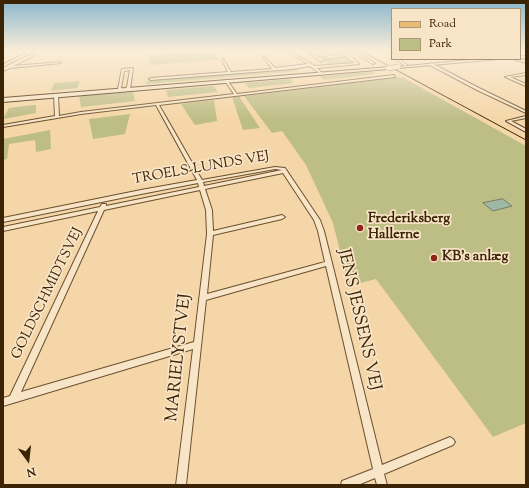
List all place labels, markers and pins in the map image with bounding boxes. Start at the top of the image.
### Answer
place label: Frederiksberg Hallerne [368,212,450,244]
marker: Frederiksberg Hallerne [355,223,365,233]
place label: KB's anlæg [442,250,508,266]
marker: KB's anlæg [429,253,439,263]

